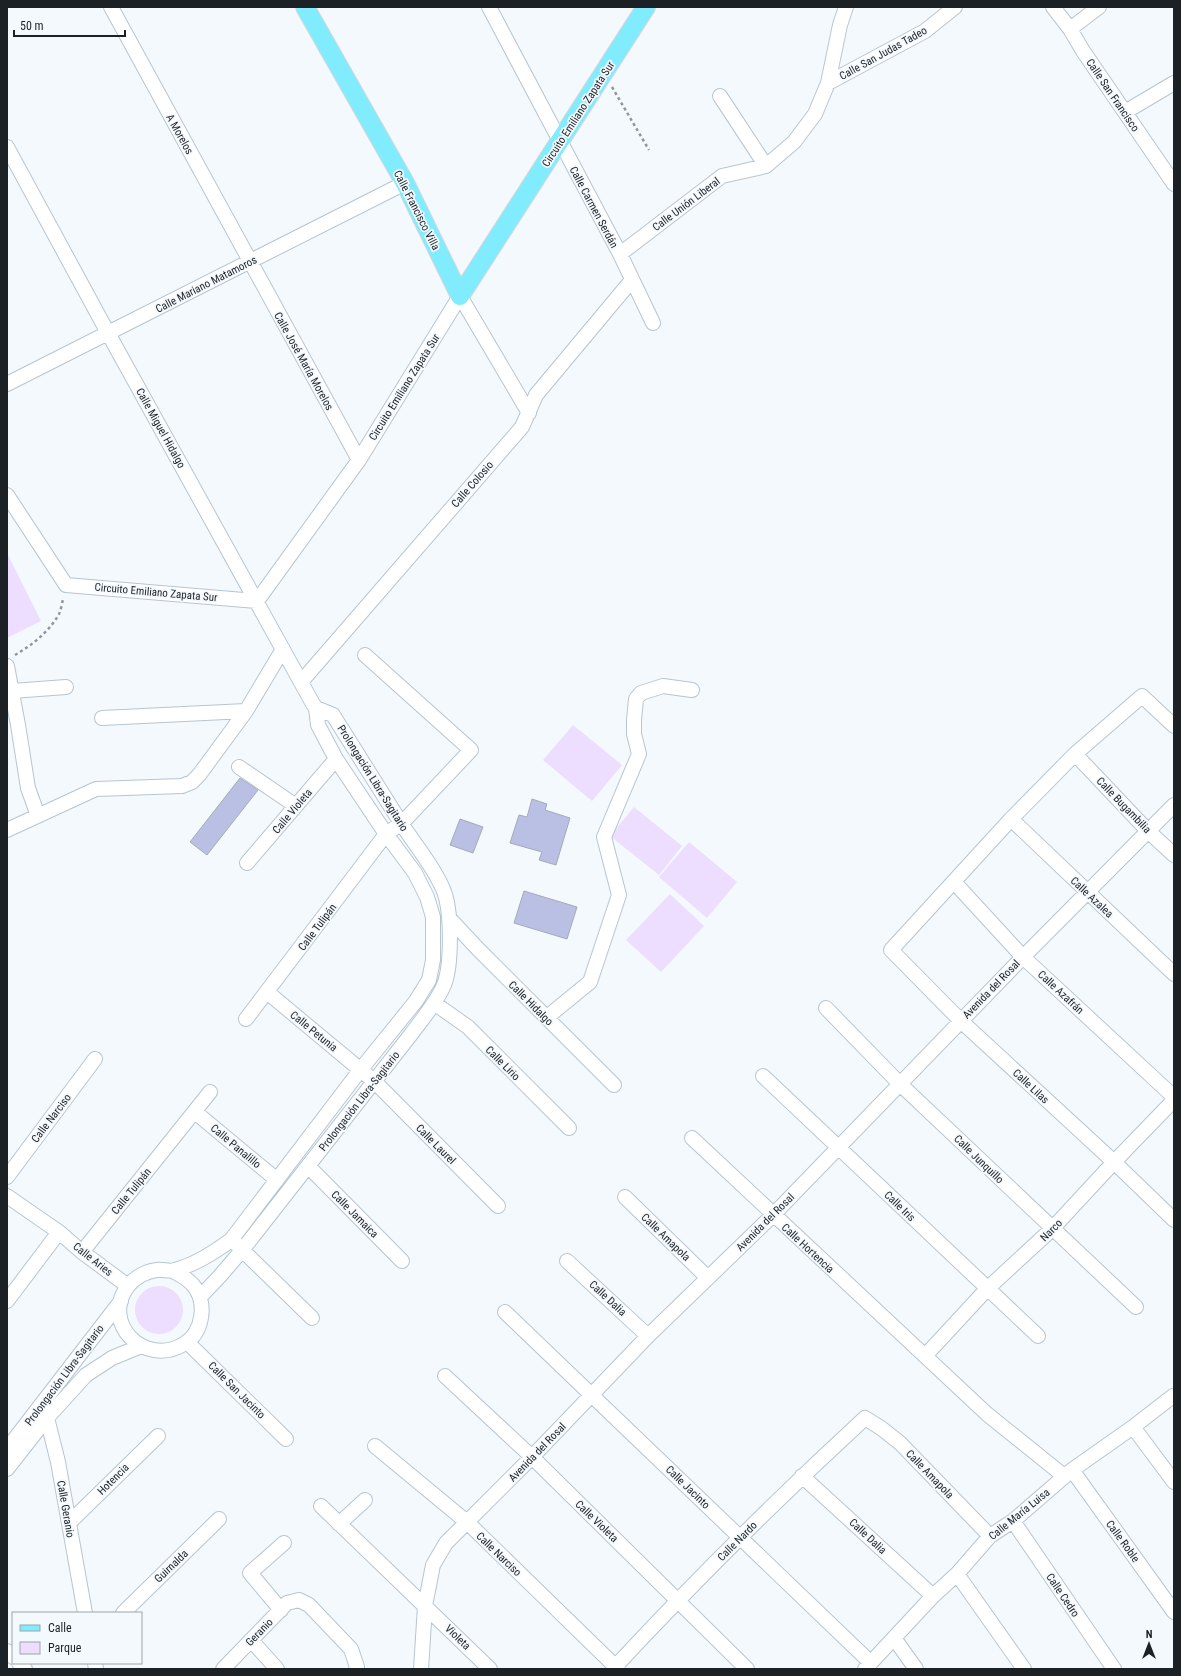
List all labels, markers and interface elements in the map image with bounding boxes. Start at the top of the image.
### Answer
scale bar [14,12,125,38]
text: 50 m [20,19,44,33]
street label: Calle San Judas Tadeo [837,24,930,83]
street label: Calle San Francisco [1083,56,1142,135]
street label: Circuito Emiliano Zapata Sur [539,59,618,169]
street label: A Morelos [163,112,196,157]
street label: Calle Carmen Serdán [567,164,621,250]
street label: Calle Francisco Villa [391,168,442,252]
street label: Calle Unión Liberal [650,175,723,234]
street label: Calle Mariano Matamoros [153,253,259,316]
street label: Calle José María Morelos [271,310,336,413]
street label: Circuito Emiliano Zapata Sur [366,331,443,443]
street label: Calle Miguel Hidalgo [133,386,188,471]
street label: Calle Colosio [449,458,496,510]
street label: Circuito Emiliano Zapata Sur [94,581,219,604]
street label: Prolongación Libra-Sagitario [334,723,411,834]
street label: Calle Bugambilia [1094,775,1154,836]
street label: Calle Violeta [270,786,315,836]
street label: Calle Azalea [1068,874,1116,920]
street label: Calle Tulipán [295,901,339,953]
street label: Avenida del Rosal [960,957,1023,1021]
street label: Calle Azafrán [1035,968,1086,1017]
street label: Calle Hidalgo [506,978,556,1029]
street label: Calle Petunia [287,1008,340,1054]
street label: Calle Lirio [483,1043,523,1084]
street label: Prolongación Libra-Sagitario [316,1048,403,1154]
street label: Calle Lilas [1010,1066,1051,1106]
street label: Calle Narciso [29,1091,74,1145]
street label: Calle Panalillo [208,1122,264,1172]
street label: Calle Laurel [413,1122,458,1167]
street label: Calle Junquillo [951,1132,1007,1187]
street label: Calle Tulipán [109,1166,154,1217]
street label: Calle Jamaica [328,1188,381,1241]
street label: Calle Iris [882,1189,918,1224]
street label: Avenida del Rosal [734,1191,797,1254]
street label: Calle Amapola [639,1211,693,1264]
street label: Narco [1038,1216,1065,1244]
street label: Calle Hortencia [779,1221,837,1276]
street label: Calle Aries [70,1240,115,1279]
street label: Calle Dalia [586,1278,629,1319]
street label: Prolongación Libra-Sagitario [22,1322,107,1428]
street label: Calle San Jacinto [205,1359,268,1422]
street label: Avenida del Rosal [506,1420,569,1484]
street label: Calle Amapola [903,1447,956,1501]
street label: Hotencia [95,1461,132,1498]
street label: Calle Jacinto [663,1463,713,1512]
street label: Calle Geranio [54,1480,77,1539]
street label: Calle María Luisa [986,1486,1052,1543]
street label: Calle Violeta [572,1498,621,1545]
street label: Calle Dalia [846,1516,889,1557]
street label: Calle Roble [1103,1518,1142,1565]
street label: Calle Nardo [715,1519,760,1564]
street label: Calle Narciso [473,1530,524,1579]
street label: Guirnalda [152,1547,191,1585]
street label: Calle Cedro [1043,1571,1082,1620]
legend [12,1612,142,1664]
street label: Geranio [243,1615,276,1649]
text: Calle [48,1621,72,1635]
street label: Violeta [442,1622,473,1653]
north arrow [1129,1624,1169,1664]
text: N [1146,1628,1153,1641]
text: Parque [48,1641,82,1655]

